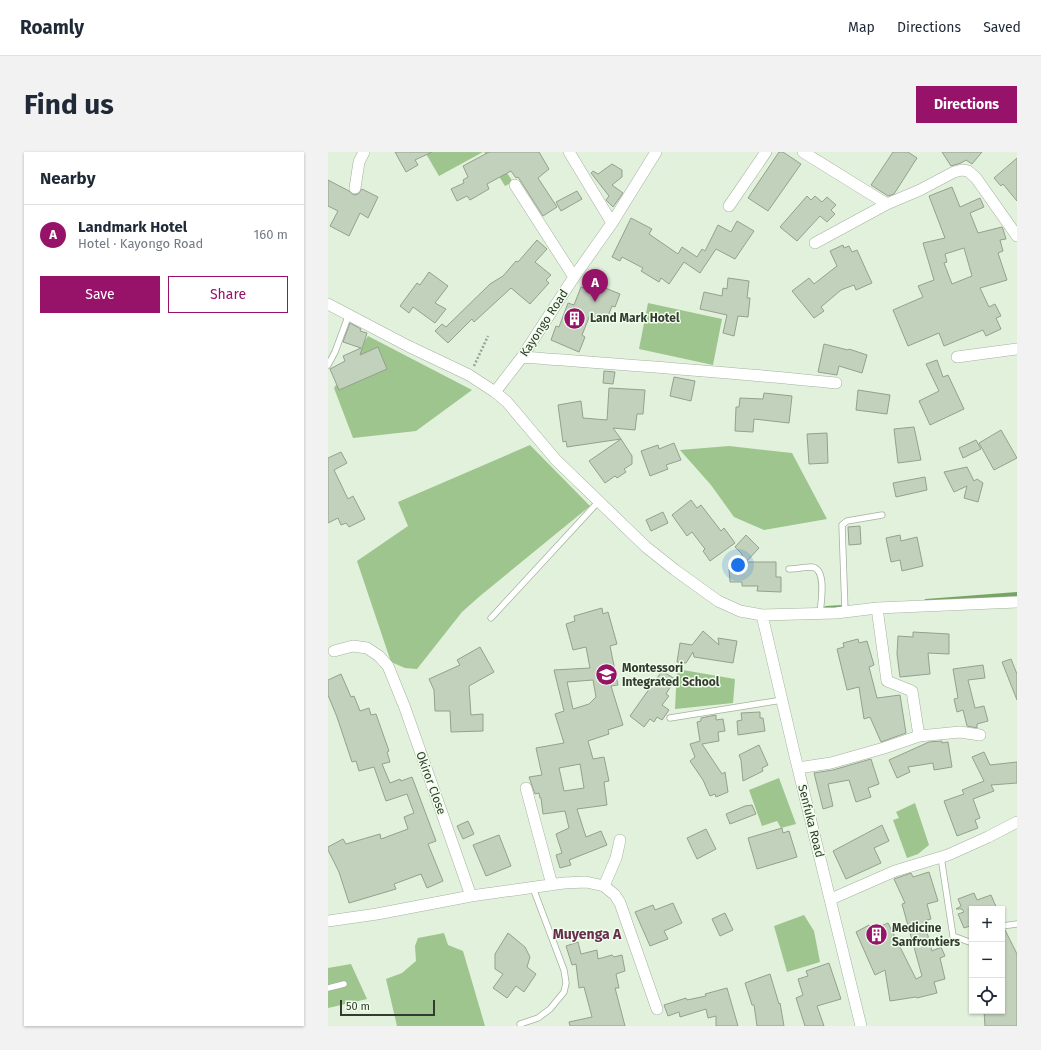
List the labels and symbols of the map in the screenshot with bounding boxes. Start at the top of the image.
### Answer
pin: A [582,269,608,302]
street label: Kayongo Road [517,287,571,359]
building icon: Land Mark Hotel [562,305,588,331]
place label: Land Mark Hotel [590,311,680,325]
your location [728,555,748,575]
place label: Montessori Integrated School [622,661,720,689]
school or university icon: Montessori Integrated School [593,662,619,688]
street label: Okiror Close [413,750,449,816]
street label: Senfuka Road [795,783,827,859]
place label: Medicine Sanfrontiers [892,921,960,949]
building icon: Medicine Sanfrontiers [863,922,889,948]
district label: Muyenga A [553,926,622,943]
scale bar [340,998,435,1017]

